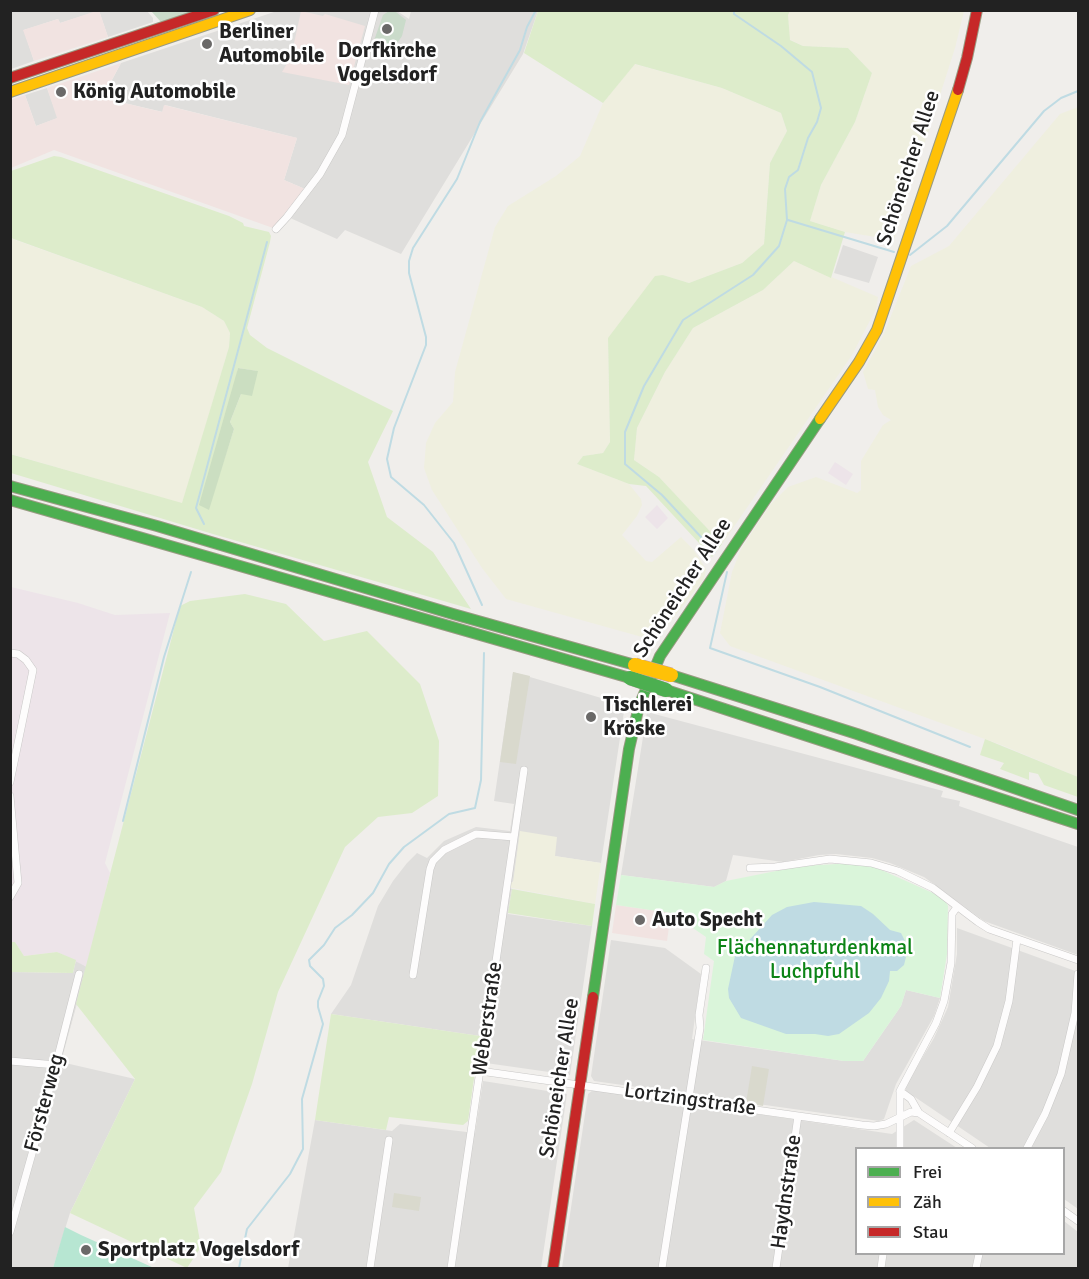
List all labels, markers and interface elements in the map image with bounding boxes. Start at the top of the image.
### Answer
place label: Berliner Automobile [219,19,325,69]
marker: Dorfkirche Vogelsdorf [380,22,394,36]
marker: Berliner Automobile [200,37,214,51]
place label: Dorfkirche Vogelsdorf [337,38,437,88]
place label: König Automobile [73,79,236,105]
marker: König Automobile [54,85,68,99]
street label: Schöneicher Allee [872,87,946,249]
street label: Schöneicher Allee [629,513,737,663]
place label: Tischlerei Kröske [603,692,692,742]
marker: Tischlerei Kröske [584,710,598,724]
place label: Auto Specht [652,907,763,933]
marker: Auto Specht [633,913,647,927]
park label: Flächennaturdenkmal Luchpfuhl [717,935,913,985]
street label: Weberstraße [468,960,508,1078]
street label: Schöneicher Allee [535,996,585,1160]
street label: Försterweg [20,1051,70,1155]
street label: Lortzingstraße [622,1078,758,1122]
street label: Haydnstraße [767,1133,807,1251]
legend [855,1147,1065,1255]
text: Frei [913,1161,942,1183]
text: Zäh [913,1191,942,1213]
text: Stau [913,1221,948,1243]
place label: Sportplatz Vogelsdorf [98,1237,299,1263]
marker: Sportplatz Vogelsdorf [79,1243,93,1257]

